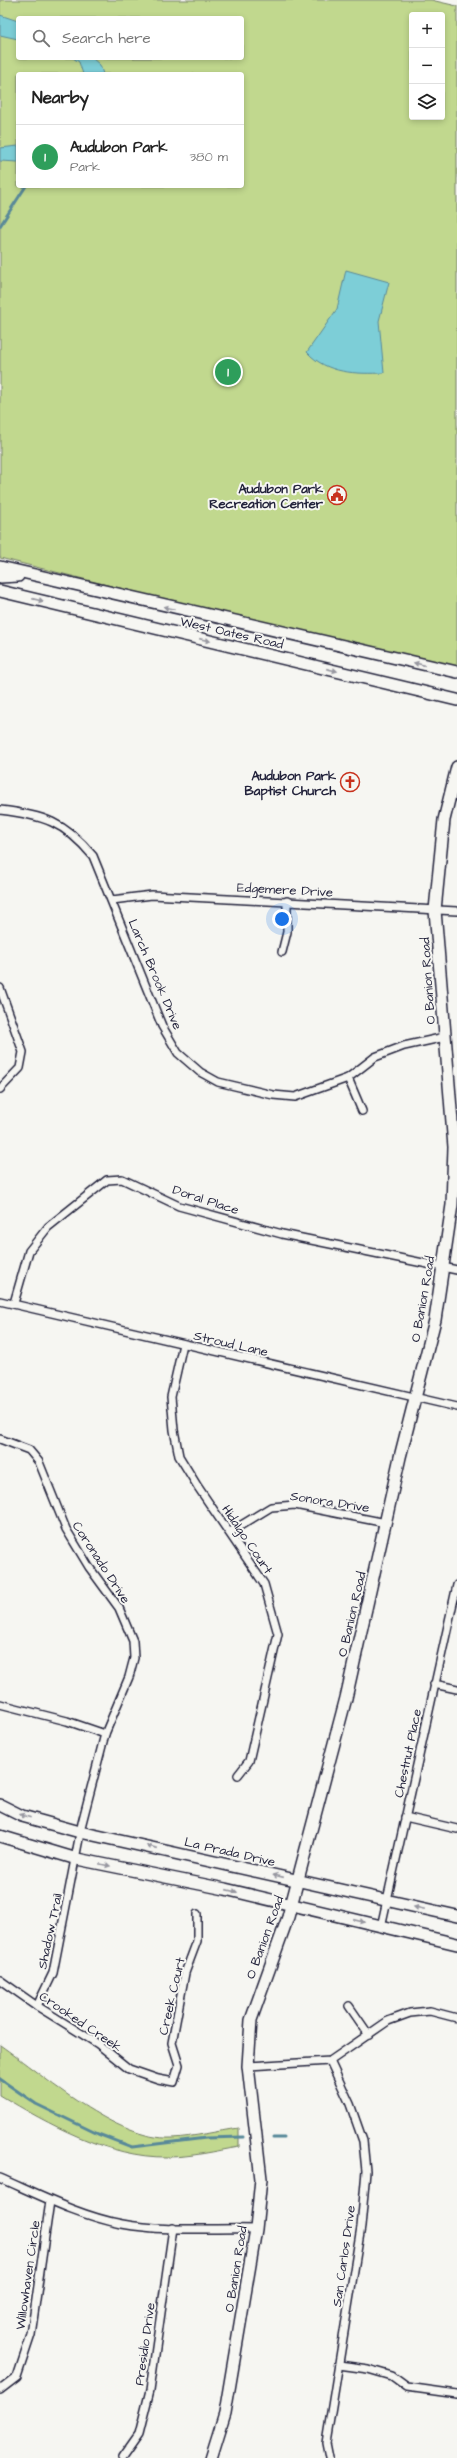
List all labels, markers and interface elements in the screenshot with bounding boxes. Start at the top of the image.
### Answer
map controls [409,12,445,120]
button: + [409,12,445,48]
search box [16,16,244,60]
icon: search [30,27,52,49]
text: Search here [62,28,151,49]
button: − [409,48,445,84]
button: layers [409,84,445,120]
text: Nearby [32,86,89,110]
text: Audubon Park [70,137,168,158]
text: 1 [44,148,46,166]
text: 380 m [189,148,228,166]
text: Park [70,158,100,176]
pin: 1 [215,357,241,387]
place label: Audubon Park Recreation Center [209,480,324,513]
public building icon: Audubon Park Recreation Center [326,484,348,506]
one-way arrow [32,597,44,603]
one-way arrow [163,604,175,610]
street label: West Oates Road [178,612,285,654]
one-way arrow [199,637,211,643]
one-way arrow [413,660,425,666]
one-way arrow [326,667,338,673]
place label: Audubon Park Baptist Church [245,767,337,801]
church icon: Audubon Park Baptist Church [339,771,361,793]
street label: Edgemere Drive [236,878,333,902]
your location [272,909,292,929]
street label: Larch Brook Drive [124,916,186,1032]
street label: O Banion Road [416,937,440,1025]
street label: Doral Place [170,1181,241,1219]
street label: O Banion Road [407,1254,439,1344]
street label: Stroud Lane [192,1327,270,1361]
street label: Sonora Drive [289,1487,371,1517]
street label: Hidalgo Court [217,1501,277,1579]
street label: Coronado Drive [68,1518,134,1607]
street label: O Banion Road [333,1569,371,1659]
street label: Chestnut Place [390,1707,426,1799]
one-way arrow [19,1813,31,1819]
street label: La Prada Drive [183,1833,277,1871]
one-way arrow [146,1844,158,1850]
one-way arrow [99,1862,111,1868]
one-way arrow [272,1872,285,1878]
one-way arrow [227,1888,239,1894]
street label: Shadow Trail [33,1892,67,1971]
street label: O Banion Road [242,1893,288,1981]
one-way arrow [413,1905,425,1911]
one-way arrow [353,1919,365,1925]
street label: Creek Court [154,1955,190,2037]
street label: Crooked Creek [35,1987,125,2056]
street label: San Carlos Drive [328,2204,360,2308]
street label: Willowhaven Circle [11,2219,45,2331]
street label: O Banion Road [220,2224,252,2314]
street label: Presidio Drive [130,2302,160,2387]

